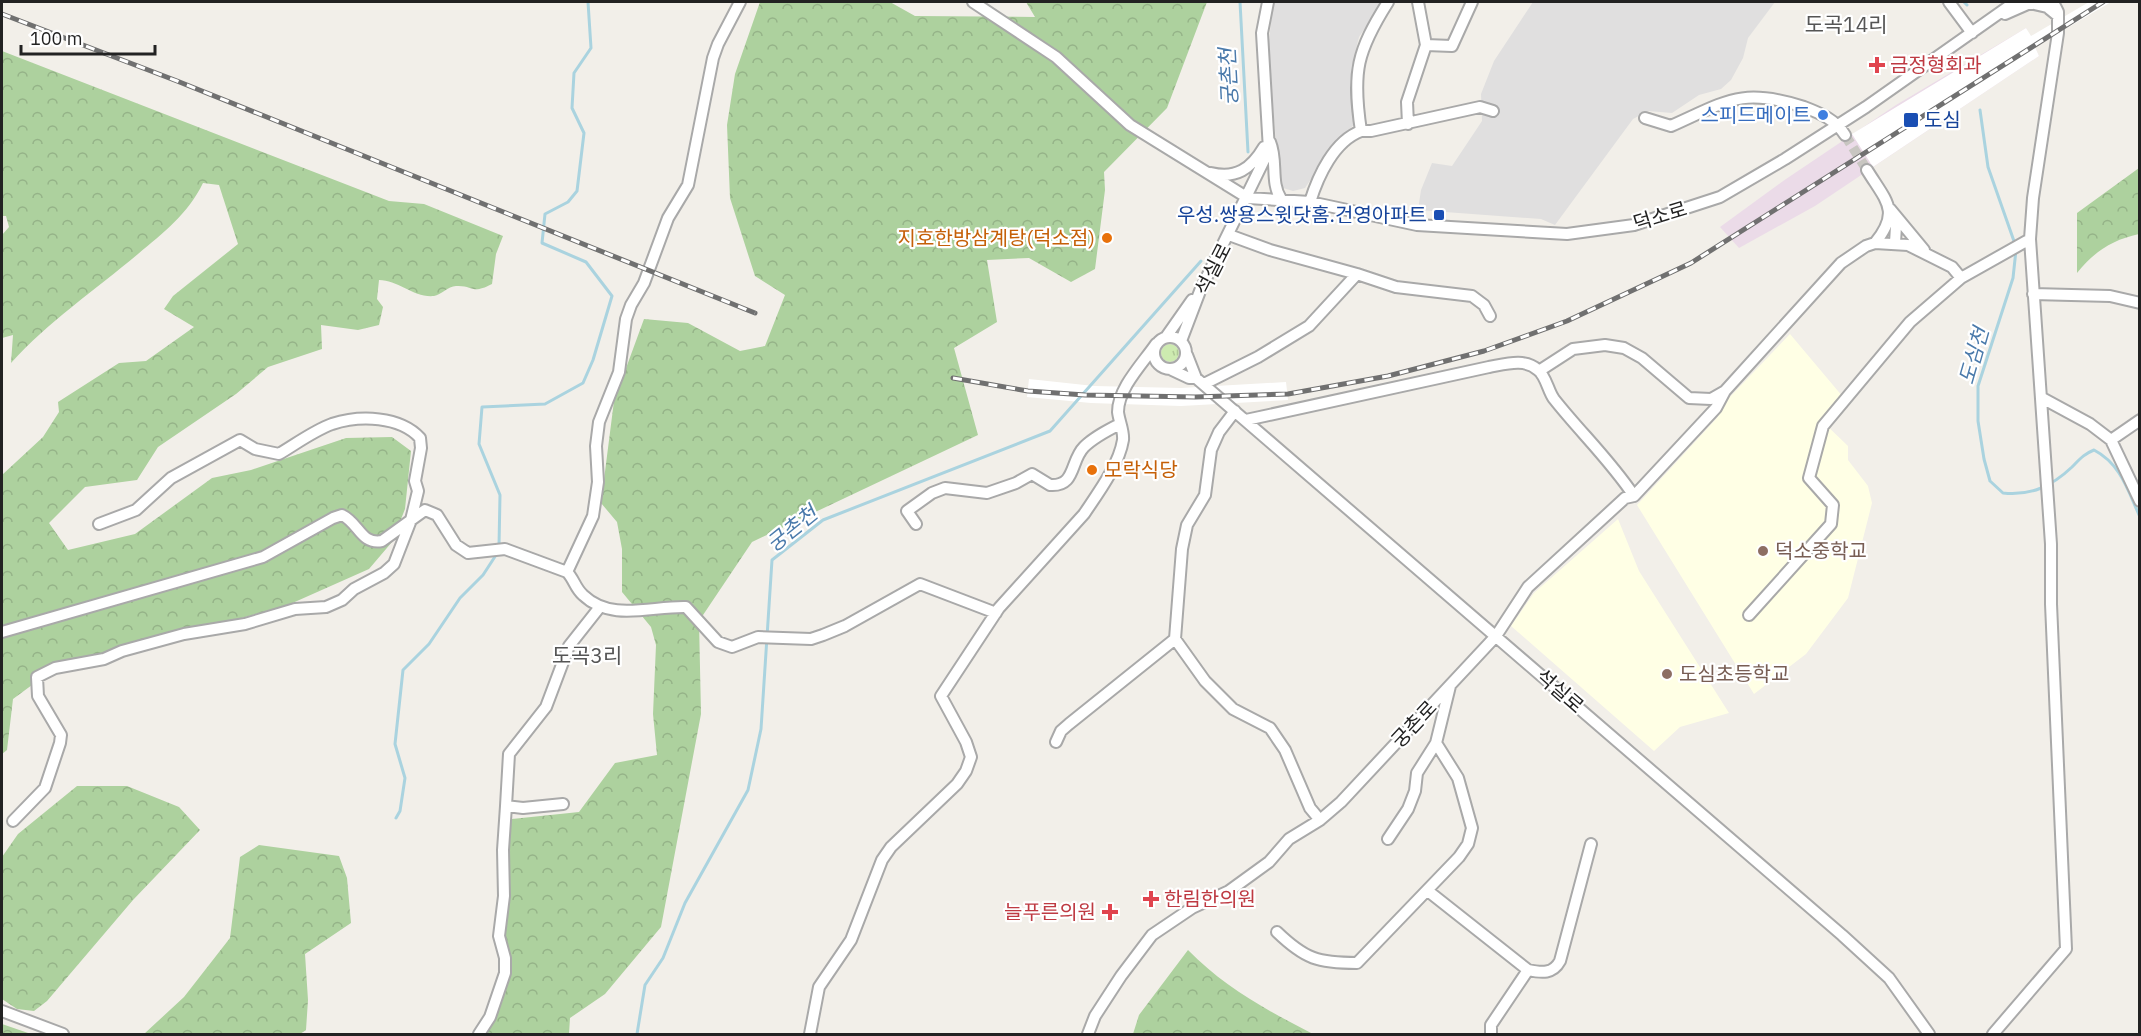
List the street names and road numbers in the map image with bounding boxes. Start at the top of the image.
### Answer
street label: 덕소로 [1630,195,1690,237]
street label: 석실로 [1188,238,1237,299]
street label: 석실로 [1531,662,1590,719]
street label: 궁촌로 [1385,694,1442,753]

